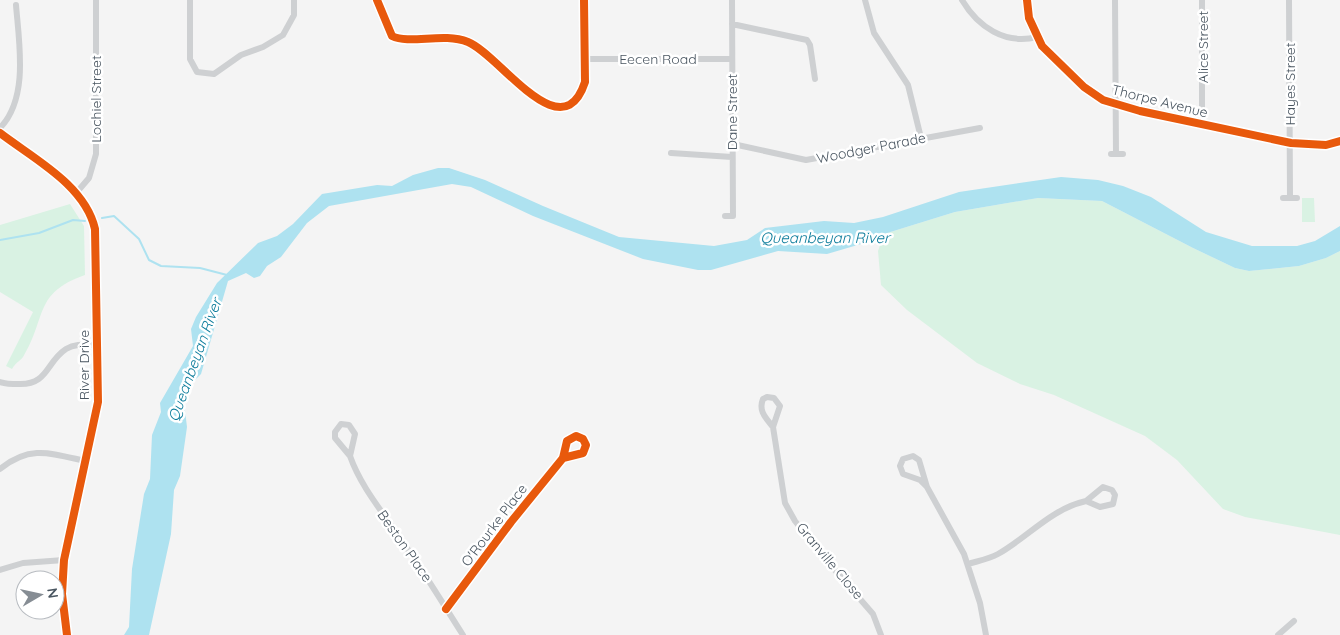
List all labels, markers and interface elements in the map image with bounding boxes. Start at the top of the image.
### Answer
street label: Alice Street [1194,10,1212,83]
street label: Hayes Street [1281,42,1299,126]
street label: Eecen Road [619,50,697,68]
street label: Lochiel Street [87,55,105,143]
street label: Dane Street [723,73,741,150]
street label: Thorpe Avenue [1110,80,1210,122]
street label: Woodger Parade [815,129,927,167]
water label: Queanbeyan River [760,228,892,247]
water label: Queanbeyan River [163,294,226,424]
street label: River Drive [75,330,93,400]
street label: O'Rourke Place [457,480,531,570]
street label: Beston Place [374,506,436,586]
street label: Granville Close [793,519,867,603]
north arrow [15,570,65,620]
text: N [43,586,63,599]

